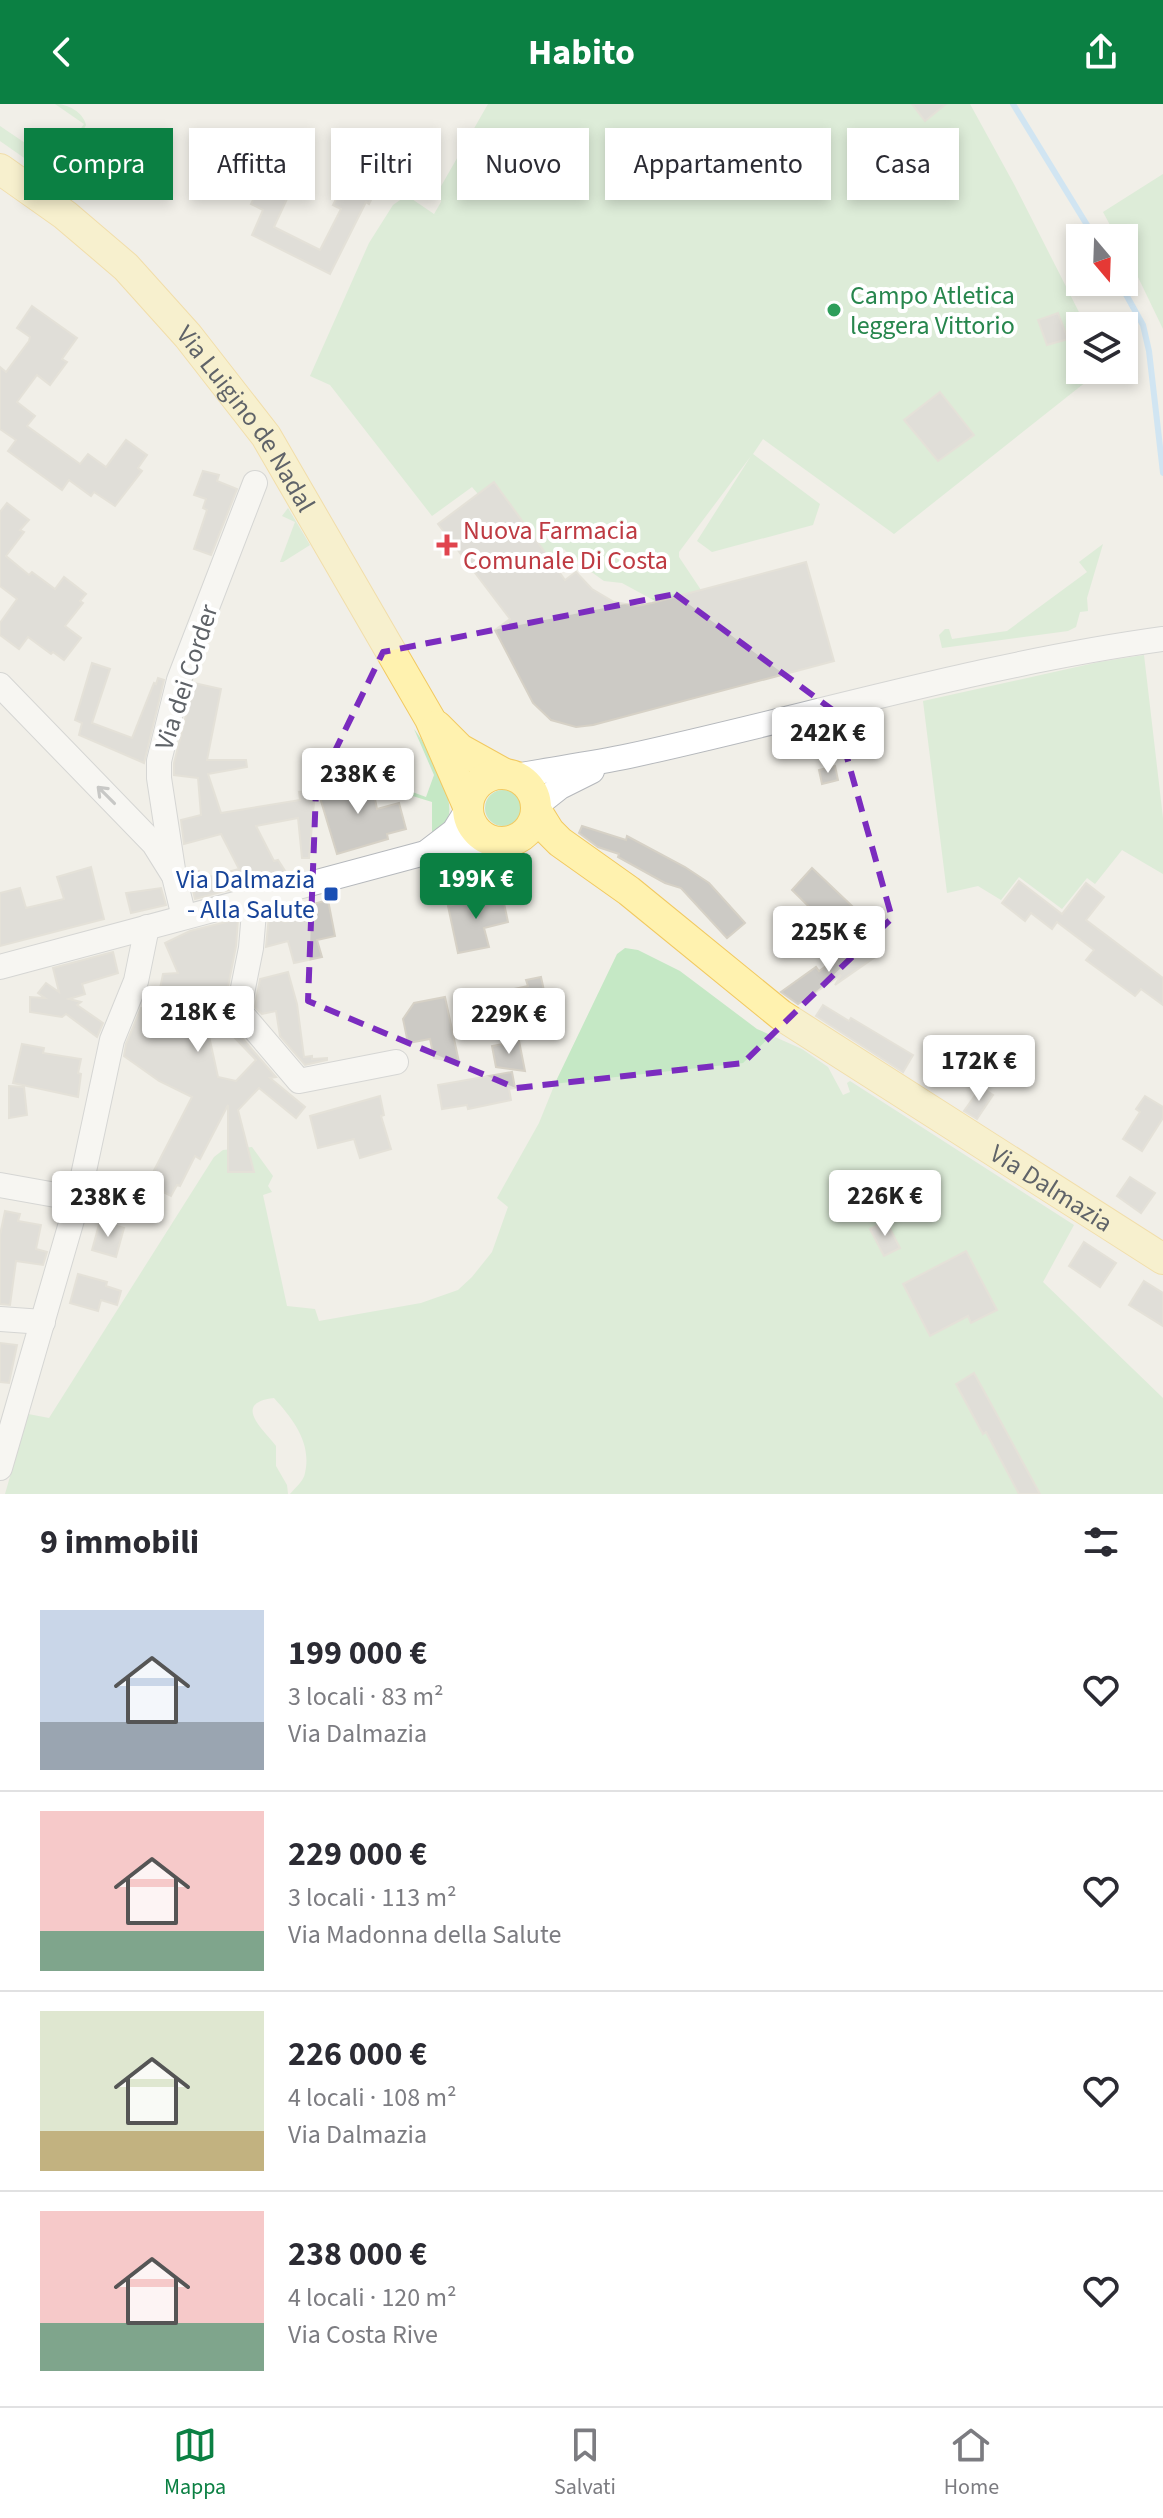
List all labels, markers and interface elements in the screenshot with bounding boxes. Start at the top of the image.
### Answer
text: Habito [528,27,635,78]
icon: back [40,30,84,74]
icon: share [1079,30,1123,74]
chip: Compra [24,128,173,200]
chip: Affitta [189,128,315,200]
chip: Filtri [331,128,441,200]
chip: Nuovo [457,128,589,200]
chip: Appartamento [605,128,831,200]
chip: Casa [847,128,959,200]
north arrow [1066,224,1138,296]
map controls [1066,224,1138,384]
place label: Campo Atletica leggera Vittorio [850,277,1015,344]
marker: Campo Atletica leggera Vittorio [825,301,843,319]
button: layers [1066,312,1138,384]
street label: Via Luigino de Nadal [168,317,324,519]
place label: Nuova Farmacia Comunale Di Costa [463,512,668,579]
marker: Nuova Farmacia Comunale Di Costa [438,536,456,554]
street label: Via dei Corder [146,599,228,755]
pin: 242K € [763,707,893,775]
text: 242K € [790,714,866,751]
pin: 238K € [293,748,423,816]
text: 238K € [320,755,396,792]
one-way arrow [97,785,116,805]
pin: 199K € [411,853,541,921]
text: 199K € [438,860,514,897]
place label: Via Dalmazia - Alla Salute [176,861,315,928]
marker: Via Dalmazia - Alla Salute [322,885,340,903]
pin: 225K € [764,906,894,974]
text: 225K € [791,913,867,950]
pin: 218K € [133,986,263,1054]
pin: 229K € [444,988,574,1056]
text: 218K € [160,993,236,1030]
text: 229K € [471,995,547,1032]
pin: 172K € [914,1035,1044,1103]
text: 172K € [941,1042,1017,1079]
street label: Via Dalmazia [983,1135,1120,1241]
pin: 226K € [820,1170,950,1238]
pin: 238K € [43,1171,173,1239]
text: 226K € [847,1177,923,1214]
text: 238K € [70,1178,146,1215]
text: 9 immobili [40,1518,199,1567]
icon: filters [1079,1520,1123,1564]
text: 199 000 € [288,1629,427,1678]
icon: home [104,1642,200,1738]
icon: heart [1079,1668,1123,1712]
text: 3 locali · 83 m² [288,1678,444,1715]
text: Via Dalmazia [288,1715,427,1752]
text: 229 000 € [288,1830,427,1879]
icon: home [104,1843,200,1939]
icon: heart [1079,1869,1123,1913]
text: 3 locali · 113 m² [288,1879,457,1916]
text: Via Madonna della Salute [288,1916,561,1953]
text: 226 000 € [288,2030,427,2079]
icon: home [104,2043,200,2139]
icon: heart [1079,2069,1123,2113]
text: 4 locali · 108 m² [288,2079,457,2116]
text: Via Dalmazia [288,2116,427,2153]
text: 238 000 € [288,2230,427,2279]
icon: home [104,2243,200,2339]
icon: heart [1079,2269,1123,2313]
text: 4 locali · 120 m² [288,2279,457,2316]
text: Via Costa Rive [288,2316,438,2353]
tab: Mappa [164,2423,226,2503]
tab: Salvati [554,2423,616,2503]
tab: Home [944,2423,999,2503]

